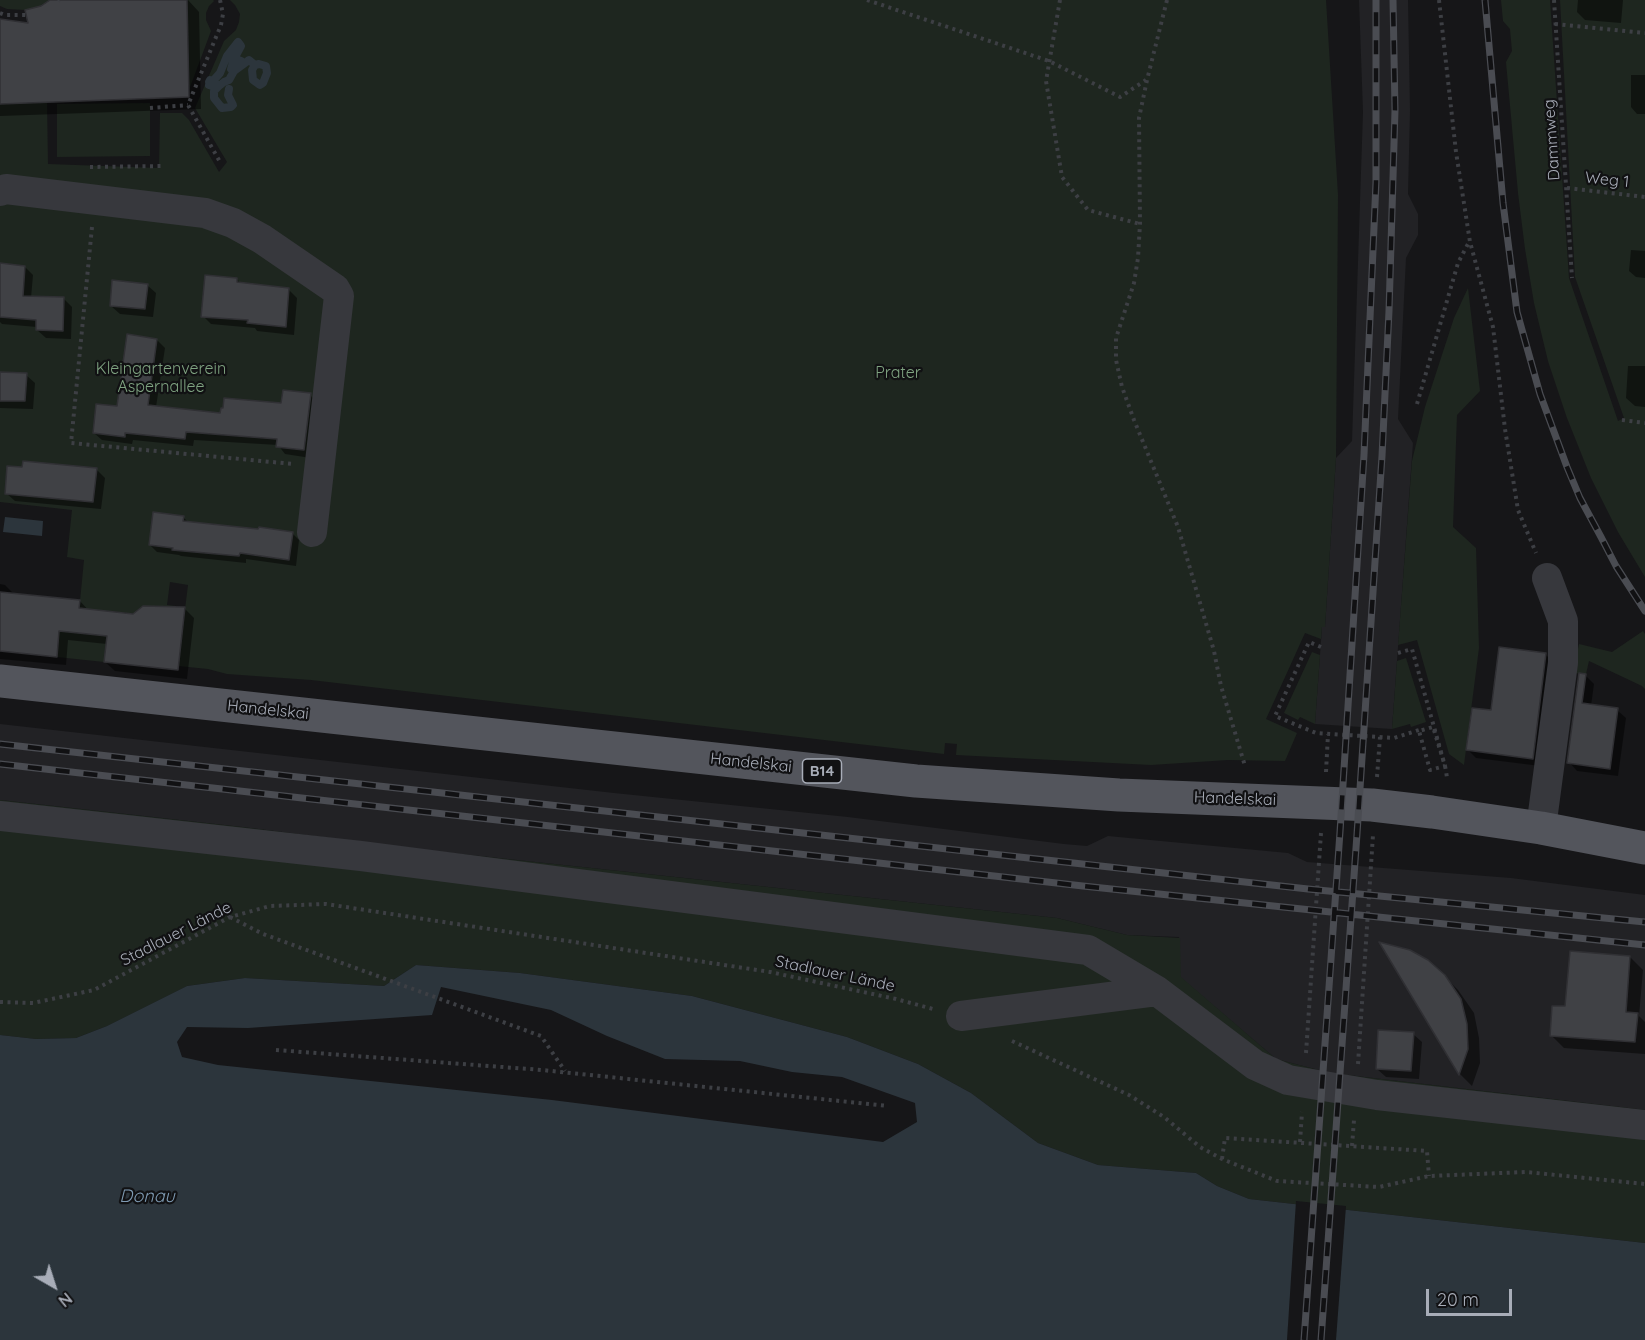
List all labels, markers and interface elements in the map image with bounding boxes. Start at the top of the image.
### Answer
street label: Dammweg [1540,99,1564,181]
street label: Weg 1 [1584,168,1630,192]
park label: Kleingartenverein Aspernallee [96,359,226,397]
park label: Prater [875,363,921,383]
street label: Handelskai [226,696,310,724]
street label: Handelskai [709,749,793,777]
road number: B14 [802,759,842,783]
street label: Handelskai [1194,788,1276,810]
street label: Stadlauer Lände [117,898,235,970]
street label: Stadlauer Lände [773,952,897,996]
water label: Donau [119,1186,175,1208]
north arrow [24,1256,84,1316]
scale bar [1429,1277,1514,1315]
text: 20 m [1437,1288,1479,1311]
text: N [54,1289,76,1311]

